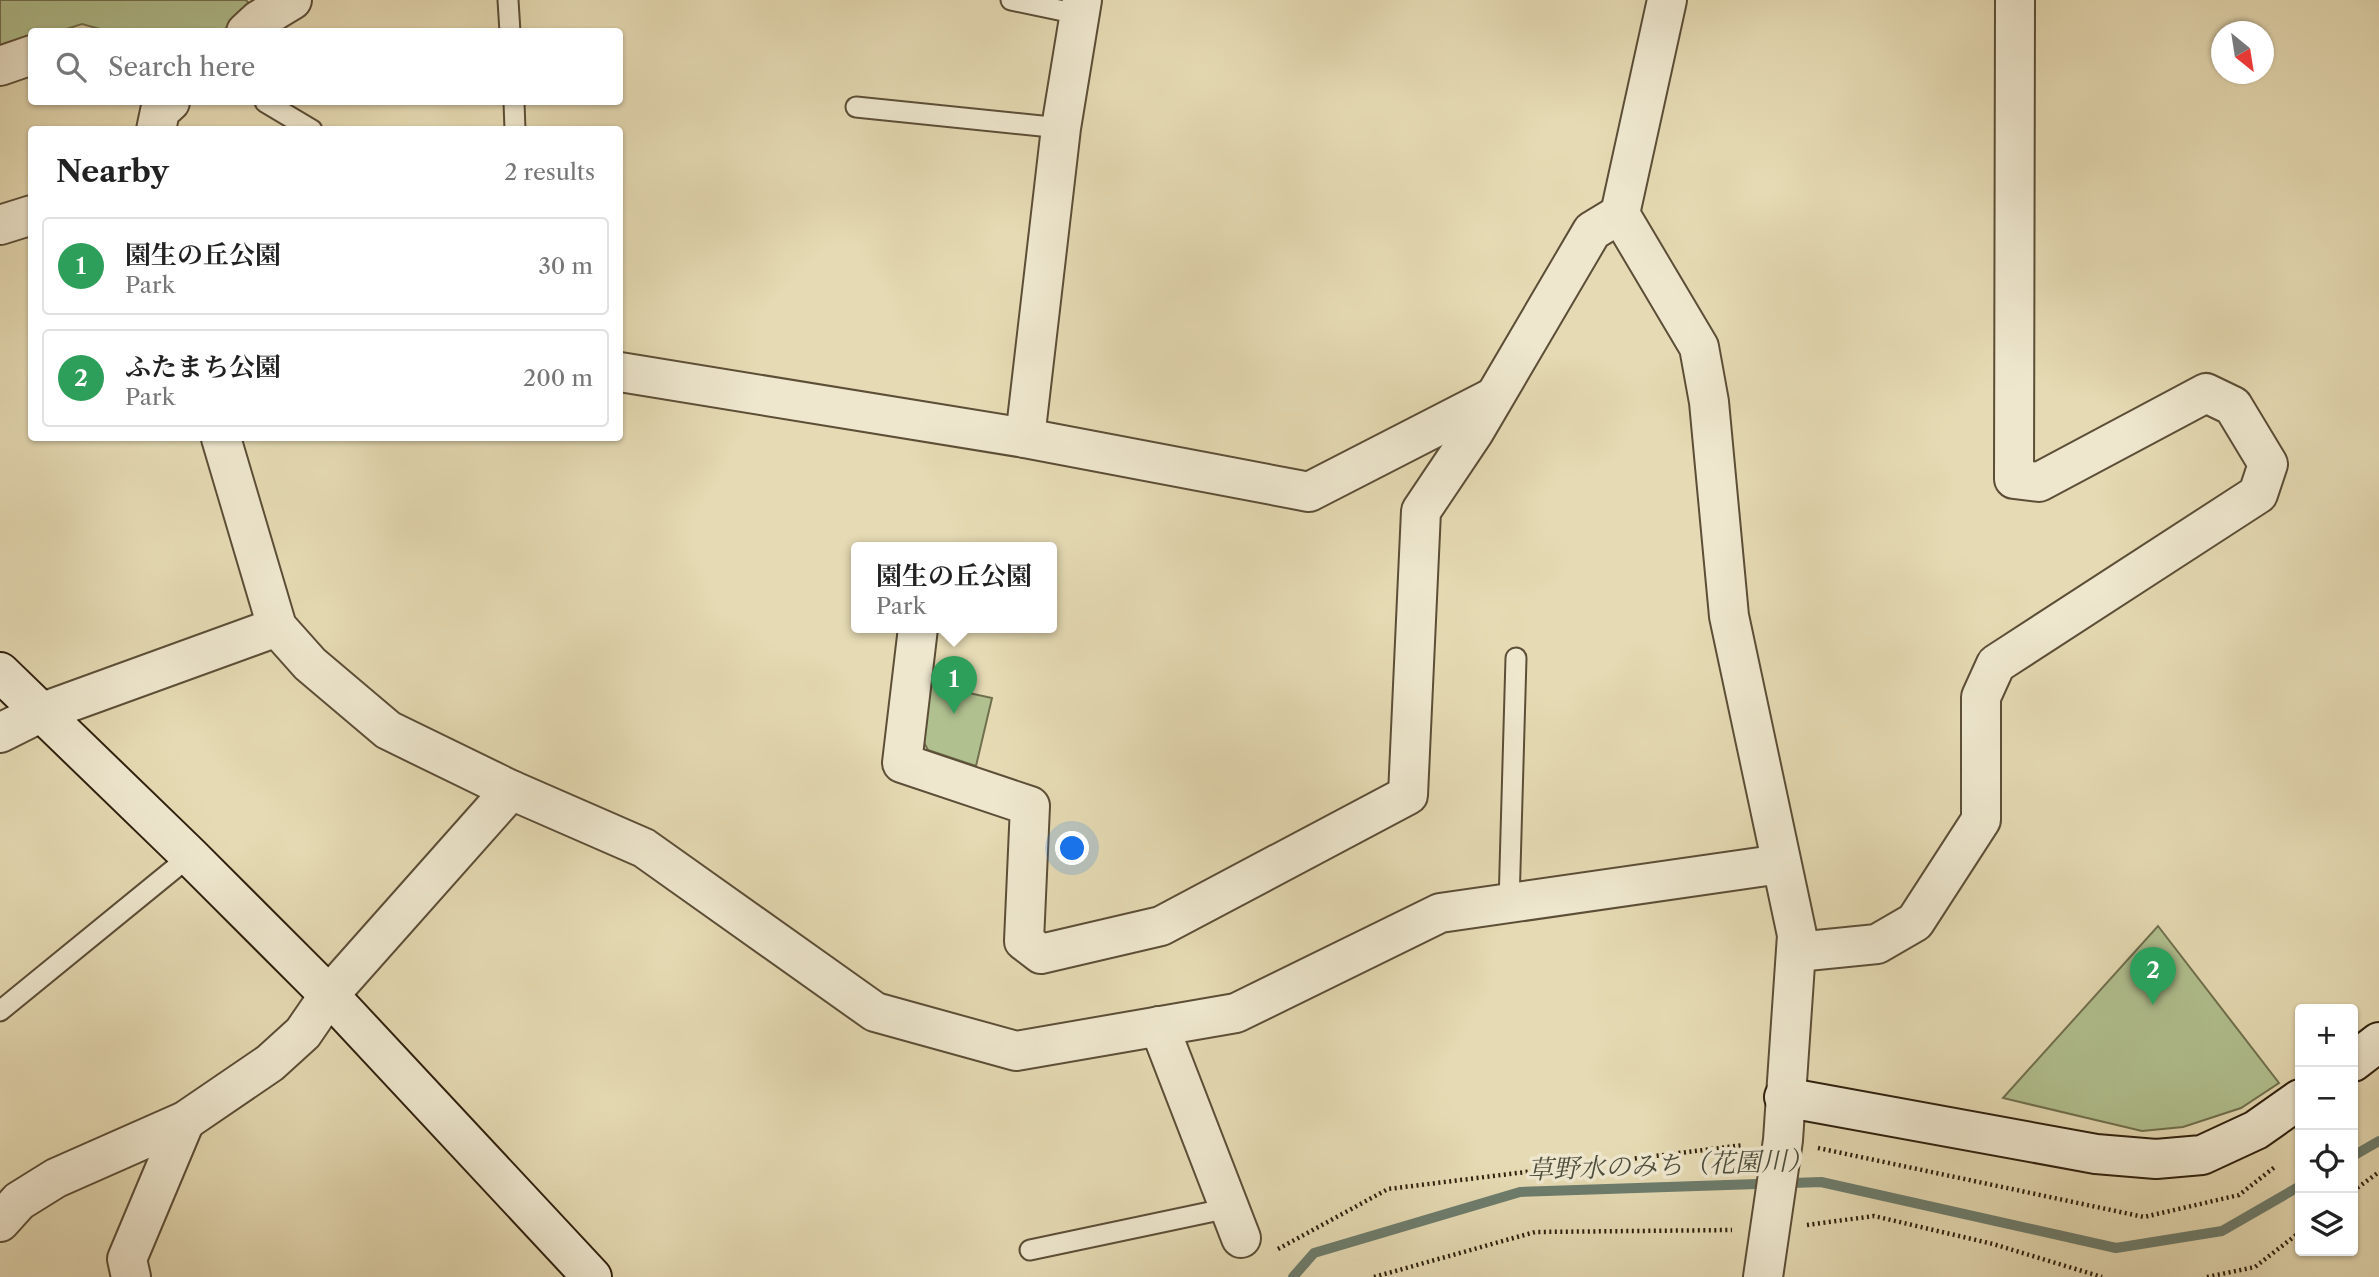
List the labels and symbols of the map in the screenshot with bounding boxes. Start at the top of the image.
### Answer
north arrow [2211,21,2274,84]
pin: 1 [931,656,977,714]
your location [1055,831,1089,865]
pin: 2 [2130,947,2176,1005]
water label: 草野水のみち（花園川） [1527,1144,1813,1186]

